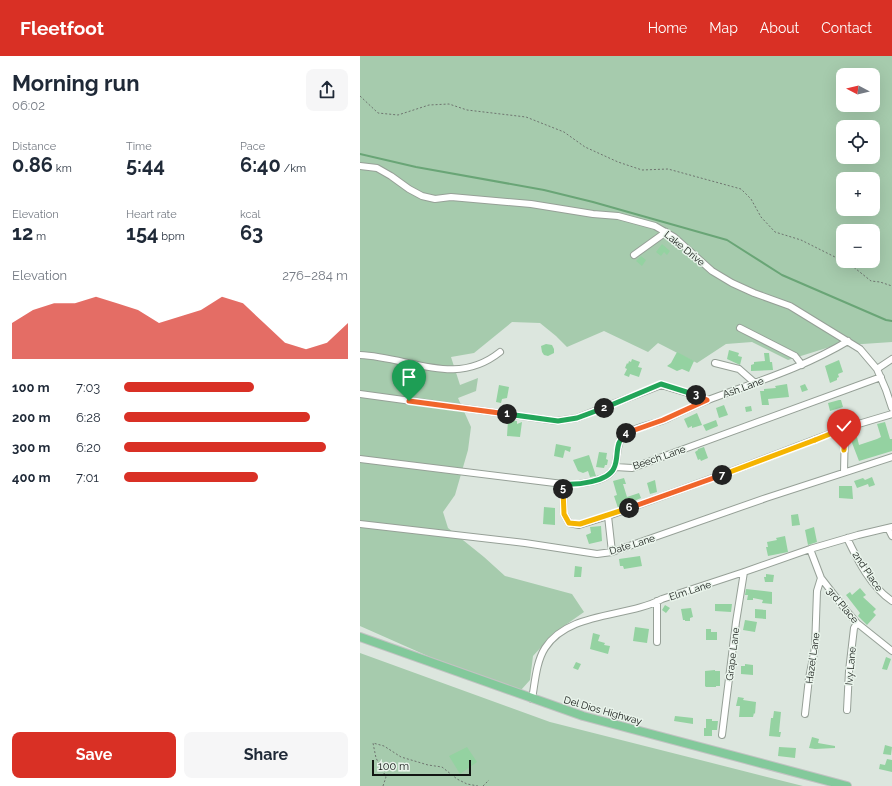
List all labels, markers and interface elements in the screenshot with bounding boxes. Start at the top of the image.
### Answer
text: Fleetfoot [20,17,104,39]
text: Home [648,20,687,36]
text: Map [709,20,738,36]
text: About [760,20,799,36]
text: Contact [821,20,872,36]
north arrow [836,68,880,112]
map controls [836,68,880,268]
button: share [306,69,348,111]
text: Morning run [12,70,140,96]
text: 06:02 [12,98,45,113]
button: locate [836,120,880,164]
text: Distance [12,140,56,153]
text: Time [126,140,152,153]
text: Pace [240,140,265,153]
text: 0.86 [12,153,53,177]
text: 5:44 [126,153,165,177]
text: 6:40 [240,153,281,177]
text: km [53,162,72,175]
text: /km [281,162,306,175]
button: + [836,172,880,216]
text: Elevation [12,208,59,221]
text: Heart rate [126,208,177,221]
text: kcal [240,208,261,221]
text: 12 [12,221,33,245]
text: 154 [126,221,158,245]
text: 63 [240,221,263,245]
button: − [836,224,880,268]
street label: Lake Drive [662,229,707,268]
text: m [33,230,46,243]
text: bpm [158,230,185,243]
text: Elevation [12,268,67,283]
text: 276–284 m [282,268,348,283]
pin [392,360,426,401]
icon: arrive [398,366,420,388]
street label: Ash Lane [721,375,765,400]
text: 100 m [12,380,50,395]
text: 7:03 [76,380,100,395]
pin: 3 [686,385,706,405]
text: 3 [693,388,699,401]
pin: 2 [594,398,614,418]
text: 2 [601,401,607,414]
pin: 1 [497,404,517,424]
text: 1 [504,407,510,420]
pin [827,409,861,450]
text: 200 m [12,410,51,425]
text: 6:28 [76,410,101,425]
icon: check [833,415,855,437]
pin: 4 [616,423,636,443]
text: 4 [623,426,629,439]
text: 300 m [12,440,50,455]
text: 6:20 [76,440,101,455]
street label: Beech Lane [631,443,687,472]
pin: 7 [712,465,732,485]
text: 7 [719,468,725,481]
text: 400 m [12,470,51,485]
text: 7:01 [76,470,99,485]
pin: 5 [553,479,573,499]
text: 5 [560,482,566,495]
pin: 6 [619,498,639,518]
text: 6 [626,501,632,514]
street label: Date Lane [608,532,656,557]
street label: 2nd Place [850,549,885,593]
street label: Elm Lane [668,578,713,602]
street label: 3rd Place [825,585,861,625]
street label: Grape Lane [724,627,741,681]
street label: Hazel Lane [803,632,822,684]
street label: Ivy Lane [843,646,858,686]
street label: Del Dios Highway [563,694,644,727]
button: Save [12,732,176,778]
button: Share [184,732,348,778]
scale bar [372,758,471,777]
text: 100 m [378,760,409,773]

